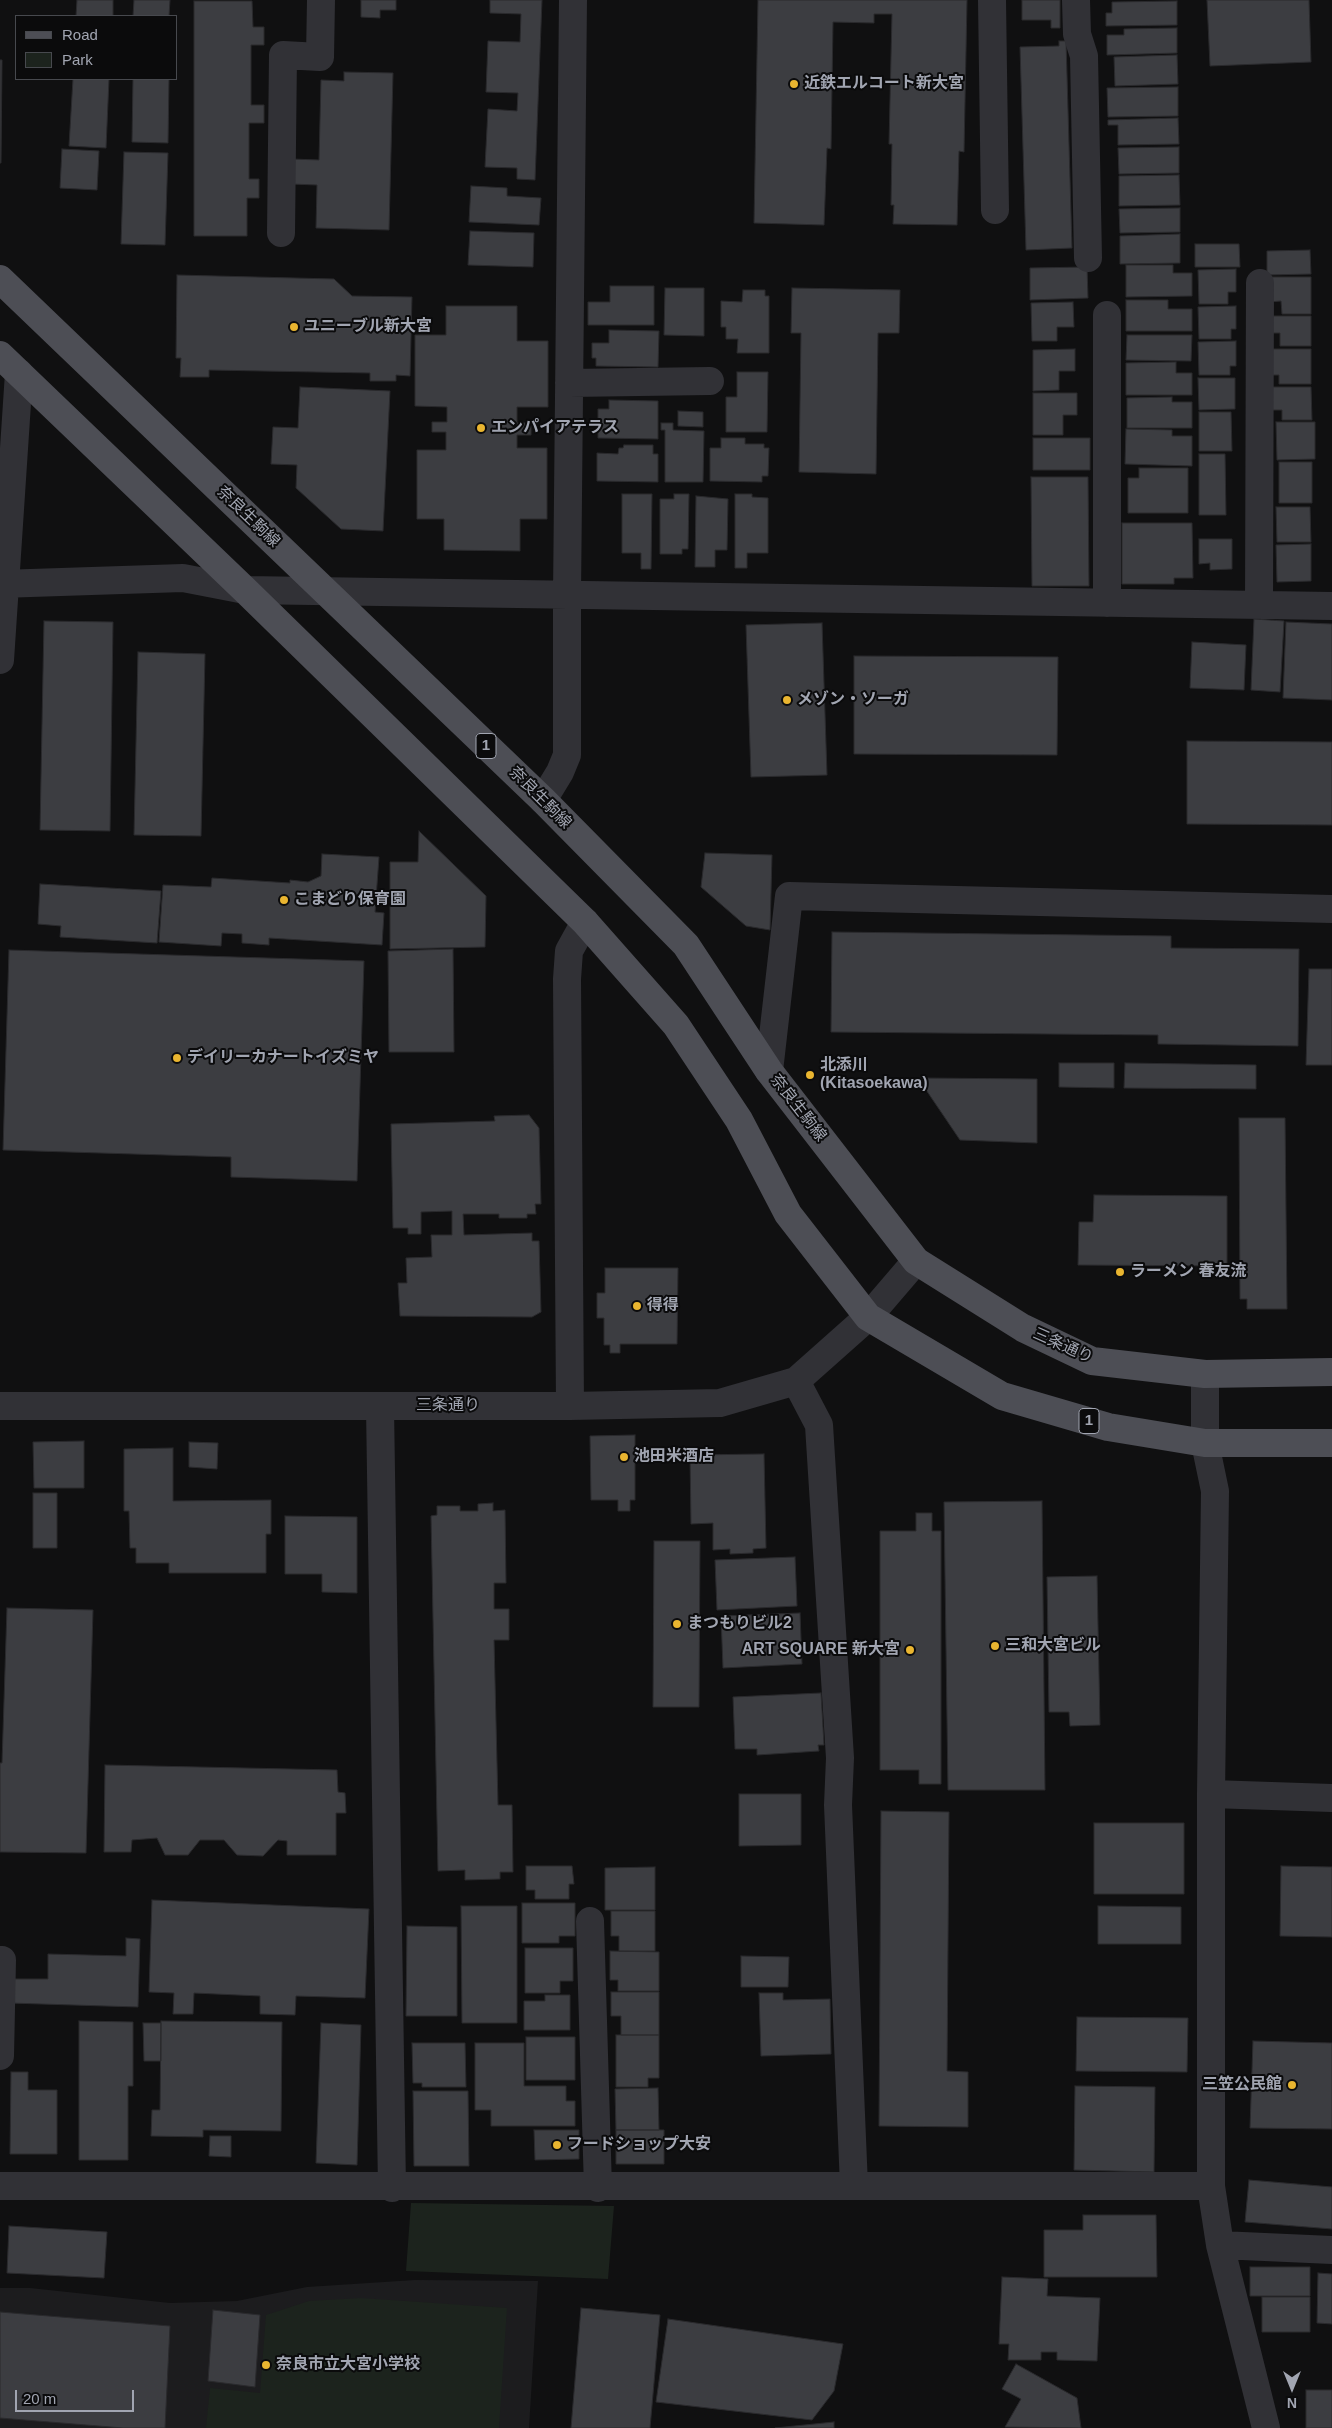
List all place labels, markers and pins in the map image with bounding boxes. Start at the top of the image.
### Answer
place label: 近鉄エルコート新大宮 [804,74,964,94]
marker: 近鉄エルコート新大宮 [788,78,800,90]
place label: ユニーブル新大宮 [304,317,432,337]
marker: ユニーブル新大宮 [288,321,300,333]
place label: エンパイアテラス [491,418,619,438]
marker: エンパイアテラス [475,422,487,434]
place label: メゾン・ソーガ [797,690,909,710]
marker: メゾン・ソーガ [781,694,793,706]
place label: こまどり保育園 [294,890,406,910]
marker: こまどり保育園 [278,894,290,906]
place label: デイリーカナートイズミヤ [187,1048,379,1068]
marker: デイリーカナートイズミヤ [171,1052,183,1064]
place label: 北添川 (Kitasoekawa) [820,1056,928,1094]
marker: 北添川 (Kitasoekawa) [804,1069,816,1081]
place label: ラーメン 春友流 [1130,1262,1246,1282]
marker: ラーメン 春友流 [1114,1266,1126,1278]
place label: 得得 [647,1296,679,1316]
marker: 得得 [631,1300,643,1312]
place label: 池田米酒店 [634,1447,714,1467]
marker: 池田米酒店 [618,1451,630,1463]
place label: まつもりビル2 [687,1614,792,1634]
marker: まつもりビル2 [671,1618,683,1630]
place label: 三和大宮ビル [1005,1636,1101,1656]
place label: ART SQUARE 新大宮 [742,1640,900,1660]
marker: 三和大宮ビル [989,1640,1001,1652]
marker: ART SQUARE 新大宮 [904,1644,916,1656]
place label: 三笠公民館 [1202,2075,1282,2095]
marker: 三笠公民館 [1286,2079,1298,2091]
place label: フードショップ大安 [567,2135,711,2155]
marker: フードショップ大安 [551,2139,563,2151]
place label: 奈良市立大宮小学校 [276,2355,420,2375]
marker: 奈良市立大宮小学校 [260,2359,272,2371]

